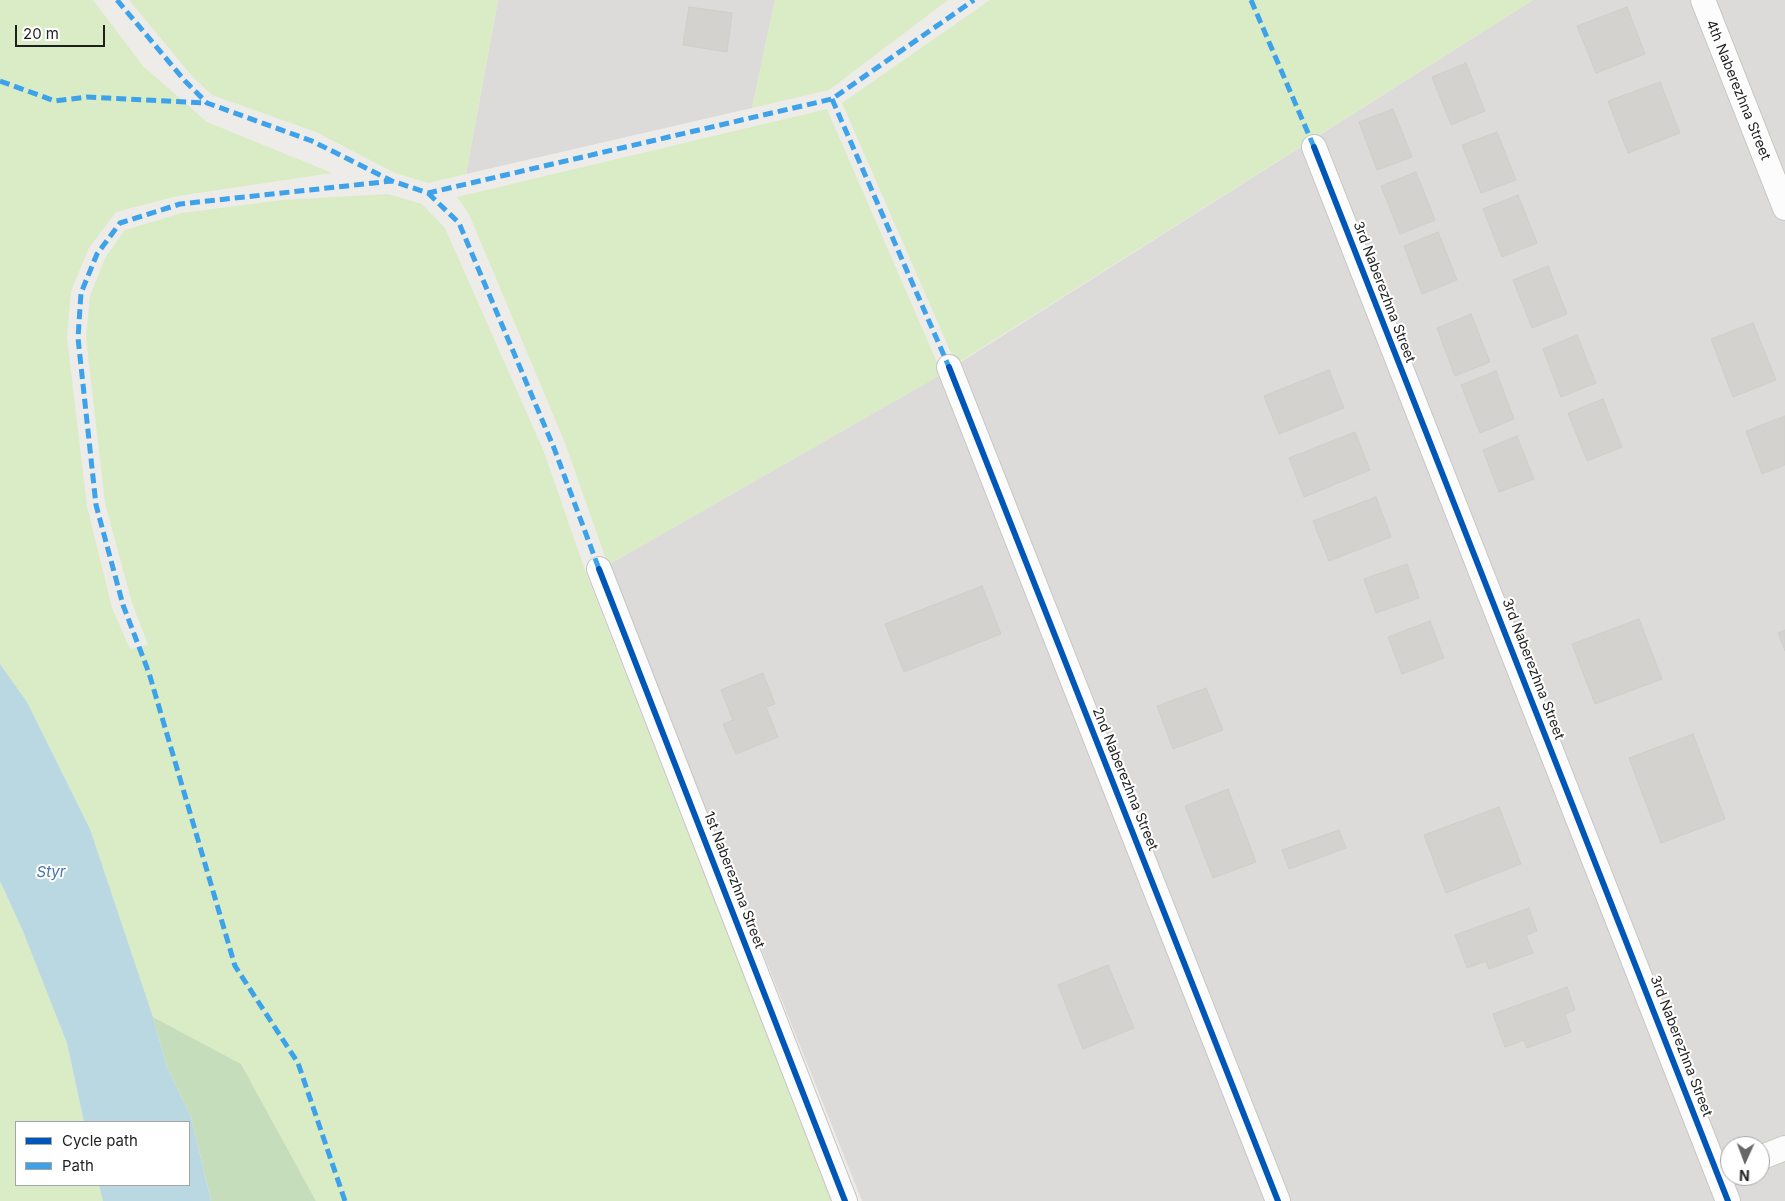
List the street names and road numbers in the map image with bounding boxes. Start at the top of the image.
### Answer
street label: 4th Naberezhna Street [1702,18,1774,162]
street label: 3rd Naberezhna Street [1349,219,1419,365]
street label: 3rd Naberezhna Street [1498,596,1568,742]
street label: 2nd Naberezhna Street [1089,705,1161,853]
street label: 1st Naberezhna Street [700,809,768,951]
street label: 3rd Naberezhna Street [1646,973,1716,1119]

